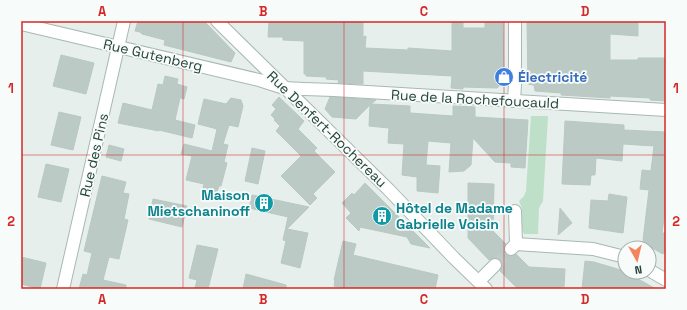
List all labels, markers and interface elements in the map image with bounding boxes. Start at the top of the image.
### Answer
text: A [98,3,107,20]
text: B [259,3,268,20]
text: C [420,3,428,20]
text: D [581,3,590,20]
street label: Rue Gutenberg [102,35,204,75]
shop icon: Électricité [493,66,515,88]
street label: Rue Denfert-Rochereau [263,67,391,191]
place label: Électricité [518,68,587,86]
text: 1 [8,80,14,97]
text: 1 [673,80,679,97]
street label: Rue de la Rochefoucauld [391,86,559,112]
street label: Rue des Pins [76,111,112,199]
place label: Maison Mietschaninoff [147,186,250,220]
building icon: Maison Mietschaninoff [253,192,275,214]
place label: Hôtel de Madame Gabrielle Voisin [396,199,513,233]
building icon: Hôtel de Madame Gabrielle Voisin [371,205,393,227]
text: 2 [7,213,15,230]
text: 2 [672,213,680,230]
north arrow [617,240,657,280]
text: N [634,262,643,277]
text: A [98,291,107,308]
text: B [259,291,268,308]
text: C [420,291,428,308]
text: D [581,291,590,308]

